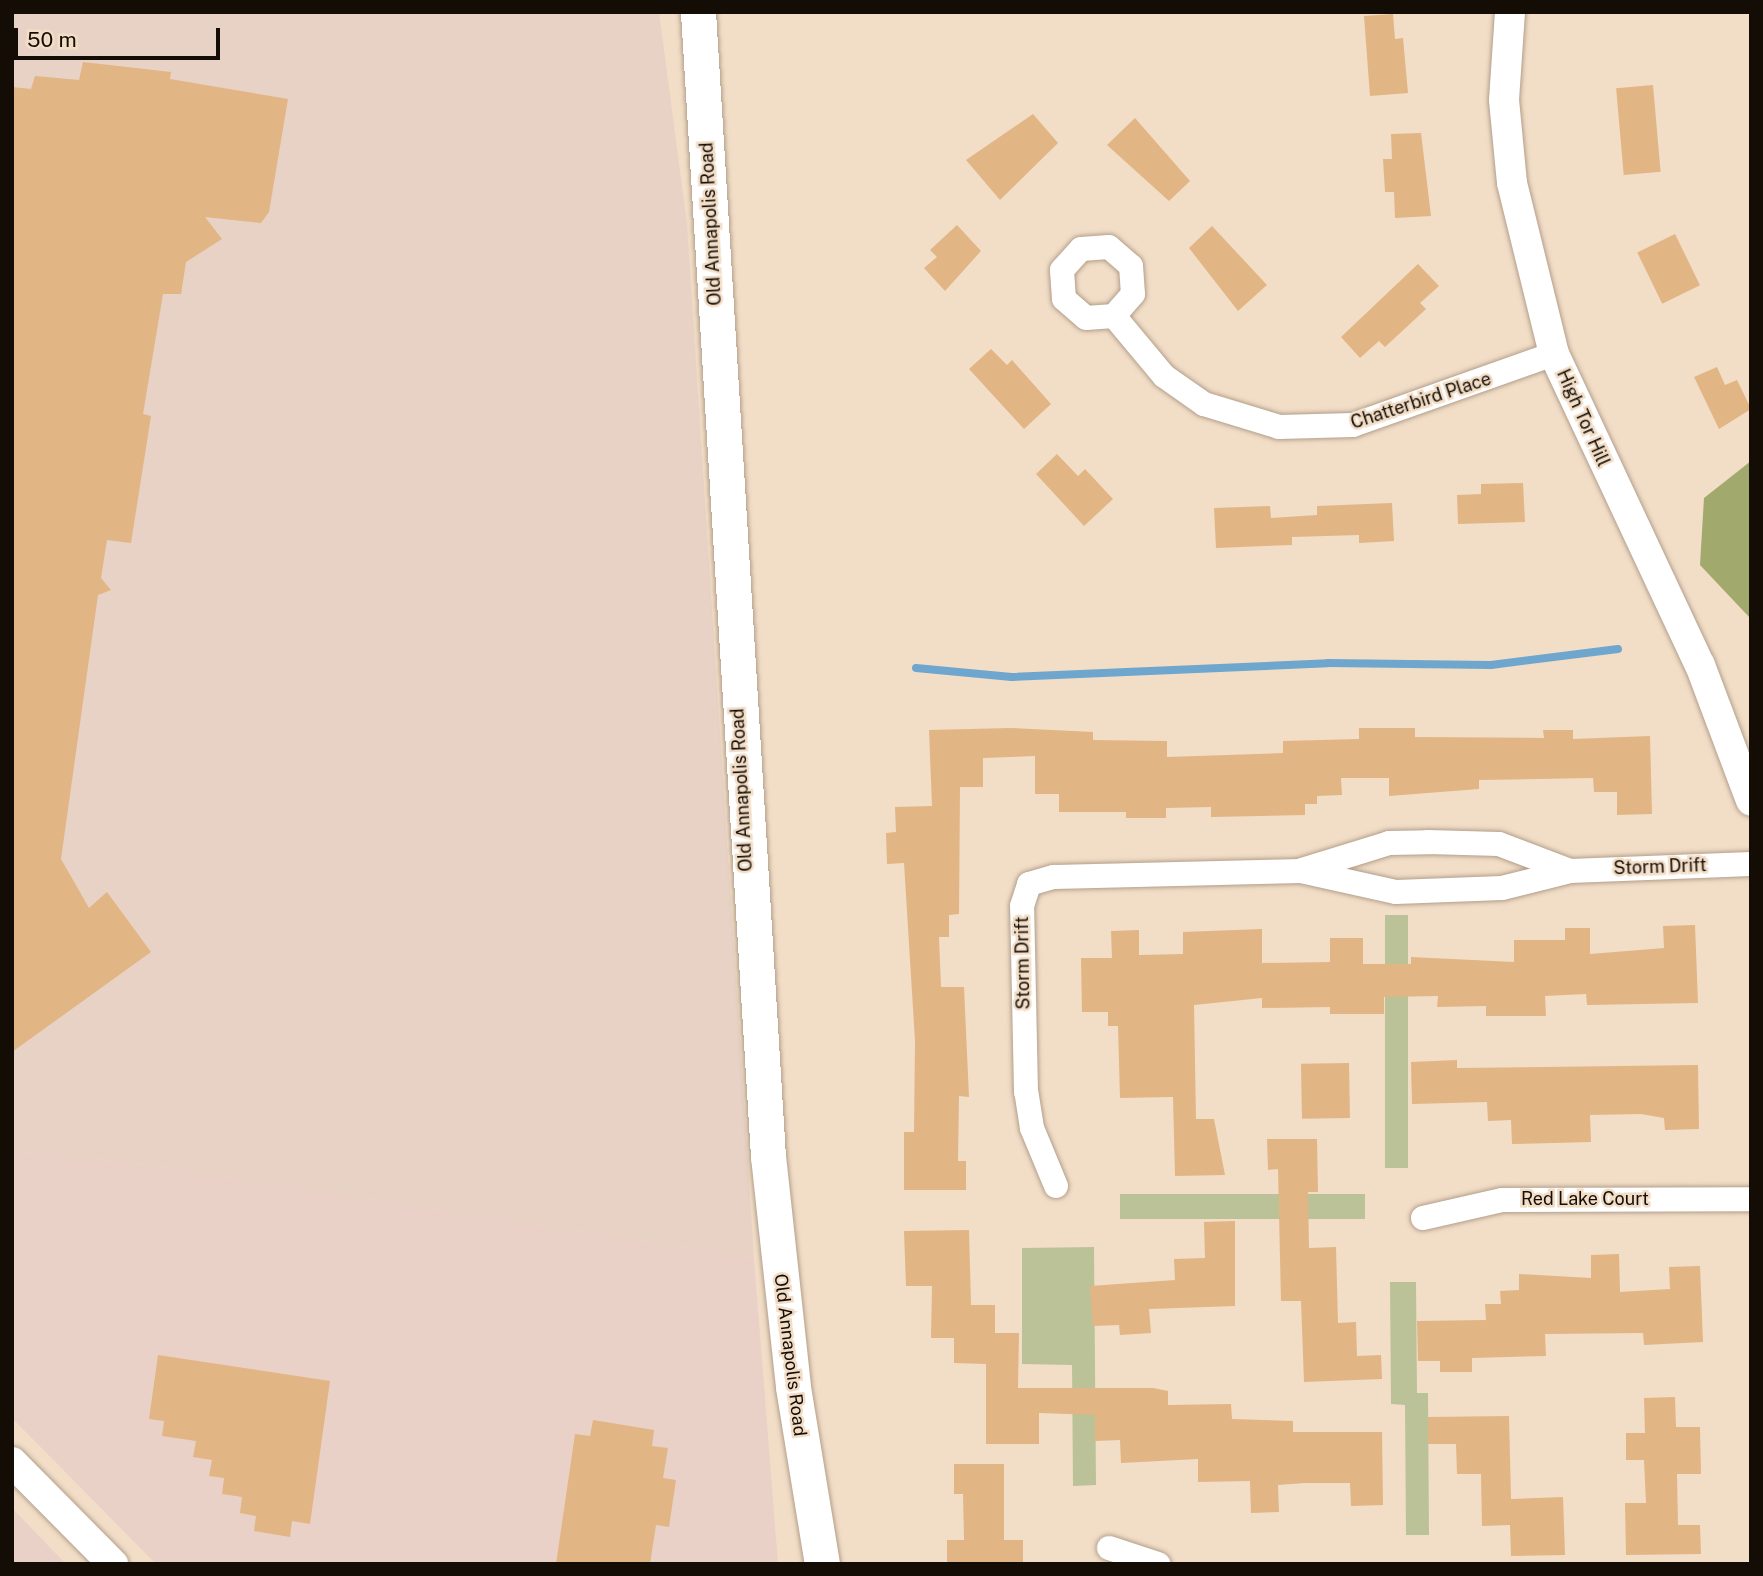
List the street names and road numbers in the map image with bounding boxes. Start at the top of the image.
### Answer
street label: Old Annapolis Road [696,142,726,306]
street label: High Tor Hill [1552,366,1614,470]
street label: Chatterbird Place [1348,368,1494,434]
street label: Old Annapolis Road [727,708,757,872]
street label: Storm Drift [1613,855,1707,879]
street label: Storm Drift [1011,916,1035,1010]
street label: Red Lake Court [1521,1188,1649,1210]
street label: Old Annapolis Road [769,1273,811,1437]

